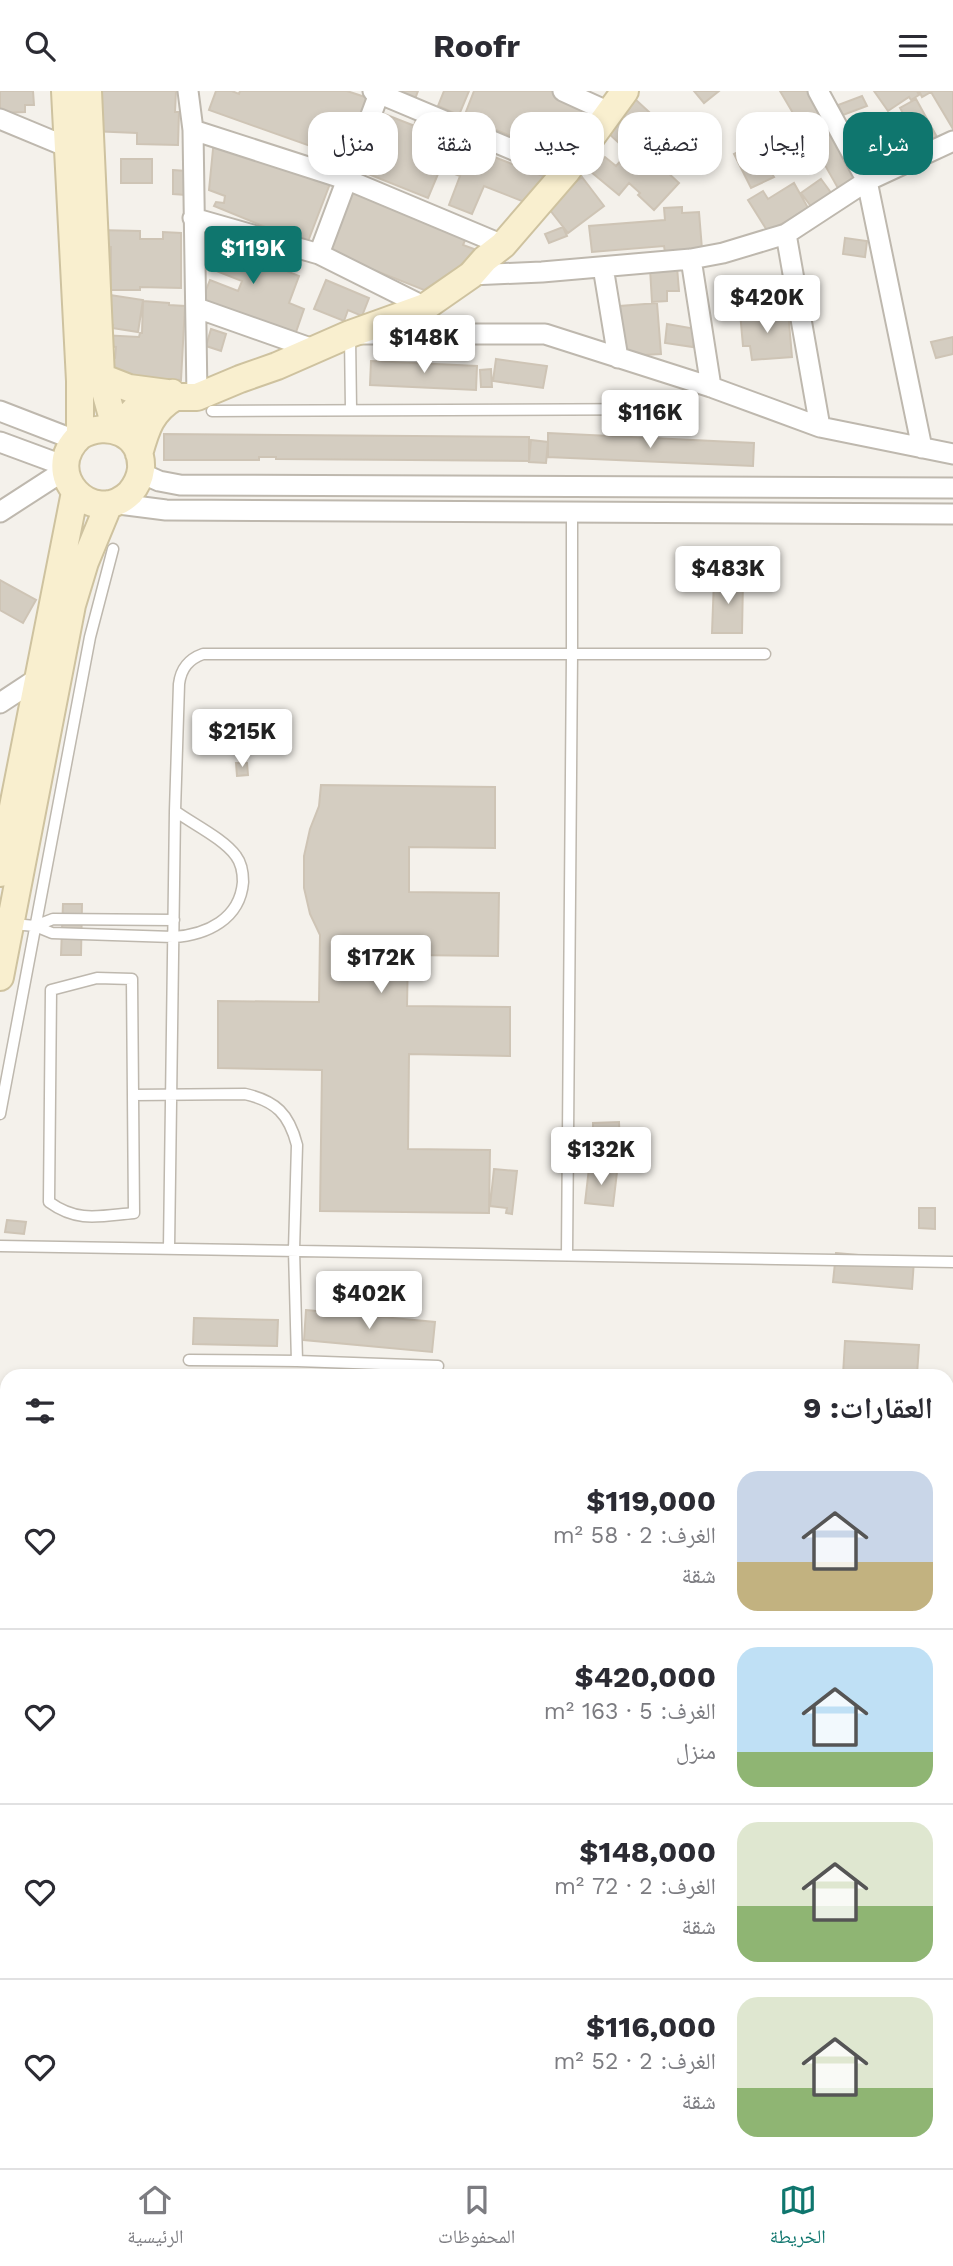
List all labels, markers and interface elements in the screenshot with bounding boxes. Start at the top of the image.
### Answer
icon: search [21,27,59,65]
text: Roofr [433,27,520,65]
icon: menu [894,27,932,65]
chip: منزل [308,112,398,175]
chip: شقة [412,112,496,175]
chip: جديد [510,112,604,175]
chip: تصفية [618,112,722,175]
chip: إيجار [736,112,829,175]
chip: شراء [843,112,933,175]
pin: $119K [204,227,302,286]
text: $119K [221,235,285,262]
pin: $420K [718,275,816,335]
text: $420K [730,284,804,311]
pin: $148K [375,315,473,375]
text: $148K [389,324,459,351]
pin: $116K [601,391,699,450]
text: $116K [618,399,682,426]
pin: $483K [679,547,777,606]
text: $483K [691,555,765,582]
pin: $215K [193,709,291,769]
text: $215K [208,718,276,745]
pin: $172K [332,935,430,995]
text: $172K [347,944,415,971]
pin: $132K [552,1127,650,1187]
text: $132K [567,1136,635,1163]
pin: $402K [320,1271,418,1331]
text: $402K [332,1280,406,1307]
text: العقارات: 9 [803,1390,933,1425]
icon: filters [21,1392,59,1430]
text: $119,000 [586,1483,716,1518]
icon: home [793,1499,877,1583]
icon: heart [21,1522,59,1560]
text: الغرف: 2 · 58 m² [553,1522,716,1549]
text: شقة [682,1562,716,1589]
text: $420,000 [574,1659,716,1694]
icon: home [793,1675,877,1759]
icon: heart [21,1698,59,1736]
text: الغرف: 5 · 163 m² [544,1698,716,1725]
text: منزل [676,1738,716,1765]
text: $148,000 [579,1834,716,1869]
icon: home [793,1850,877,1934]
icon: heart [21,1873,59,1911]
text: الغرف: 2 · 72 m² [554,1873,716,1900]
text: شقة [682,1913,716,1940]
text: $116,000 [586,2009,716,2044]
icon: home [793,2025,877,2109]
icon: heart [21,2048,59,2086]
text: الغرف: 2 · 52 m² [553,2048,716,2075]
text: شقة [682,2088,716,2115]
tab: الرئيسية [127,2181,184,2255]
tab: المحفوظات [438,2181,515,2255]
tab: الخريطة [770,2181,826,2255]

